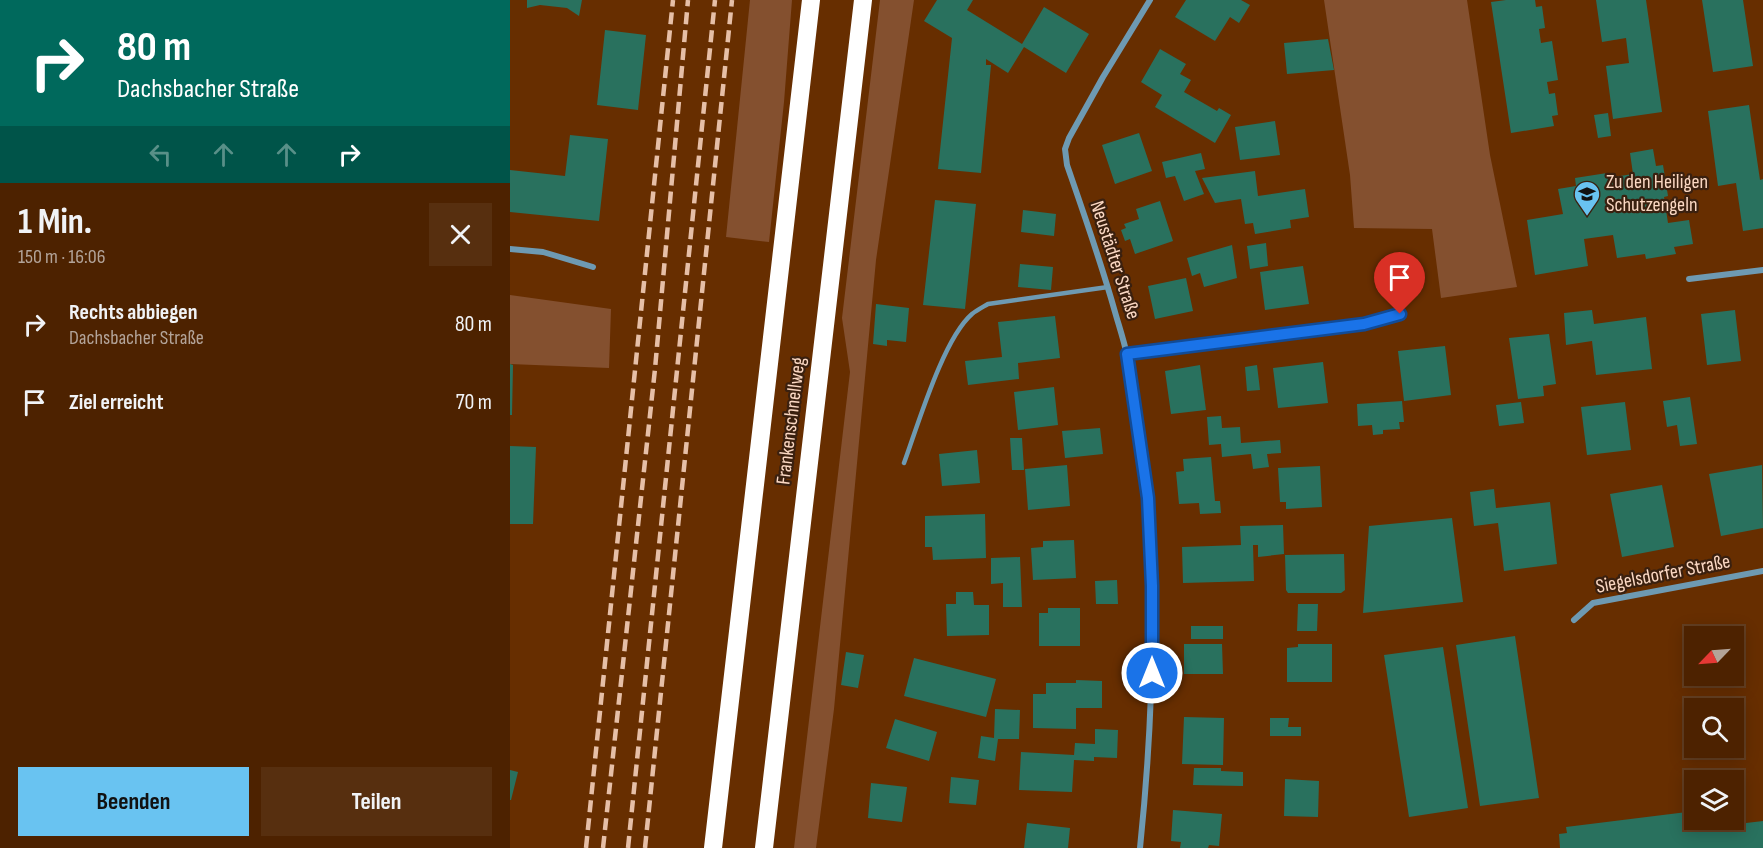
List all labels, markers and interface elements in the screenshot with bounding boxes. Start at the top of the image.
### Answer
text: 80 m [117,22,191,73]
icon: right [18,24,96,102]
text: Dachsbacher Straße [117,73,299,105]
icon: left [144,138,177,171]
icon: ahead [207,138,240,171]
icon: ahead [270,138,303,171]
icon: right [333,138,366,171]
place label: Zu den Heiligen Schutzengeln [1606,170,1708,217]
school or university icon: Zu den Heiligen Schutzengeln [1572,179,1602,217]
street label: Neustädter Straße [1085,198,1145,322]
text: 1 Min. [18,201,92,244]
button: close [429,203,492,266]
text: 150 m · 16:06 [18,245,106,269]
pin [1374,252,1425,314]
icon: arrive [1383,261,1416,294]
text: Rechts abbiegen [69,299,198,326]
icon: right [18,308,51,341]
text: 80 m [455,311,492,338]
text: Dachsbacher Straße [69,326,204,350]
street label: Frankenschnellweg [771,356,811,486]
icon: arrive [18,386,51,419]
text: Ziel erreicht [69,389,164,416]
text: 70 m [456,389,492,416]
street label: Siegelsdorfer Straße [1594,549,1732,599]
north arrow [1684,626,1744,686]
map controls [1684,626,1744,830]
position arrow [1120,641,1184,705]
button: search [1684,698,1744,758]
button: Beenden [18,767,249,836]
button: Teilen [261,767,492,836]
button: layers [1684,770,1744,830]

